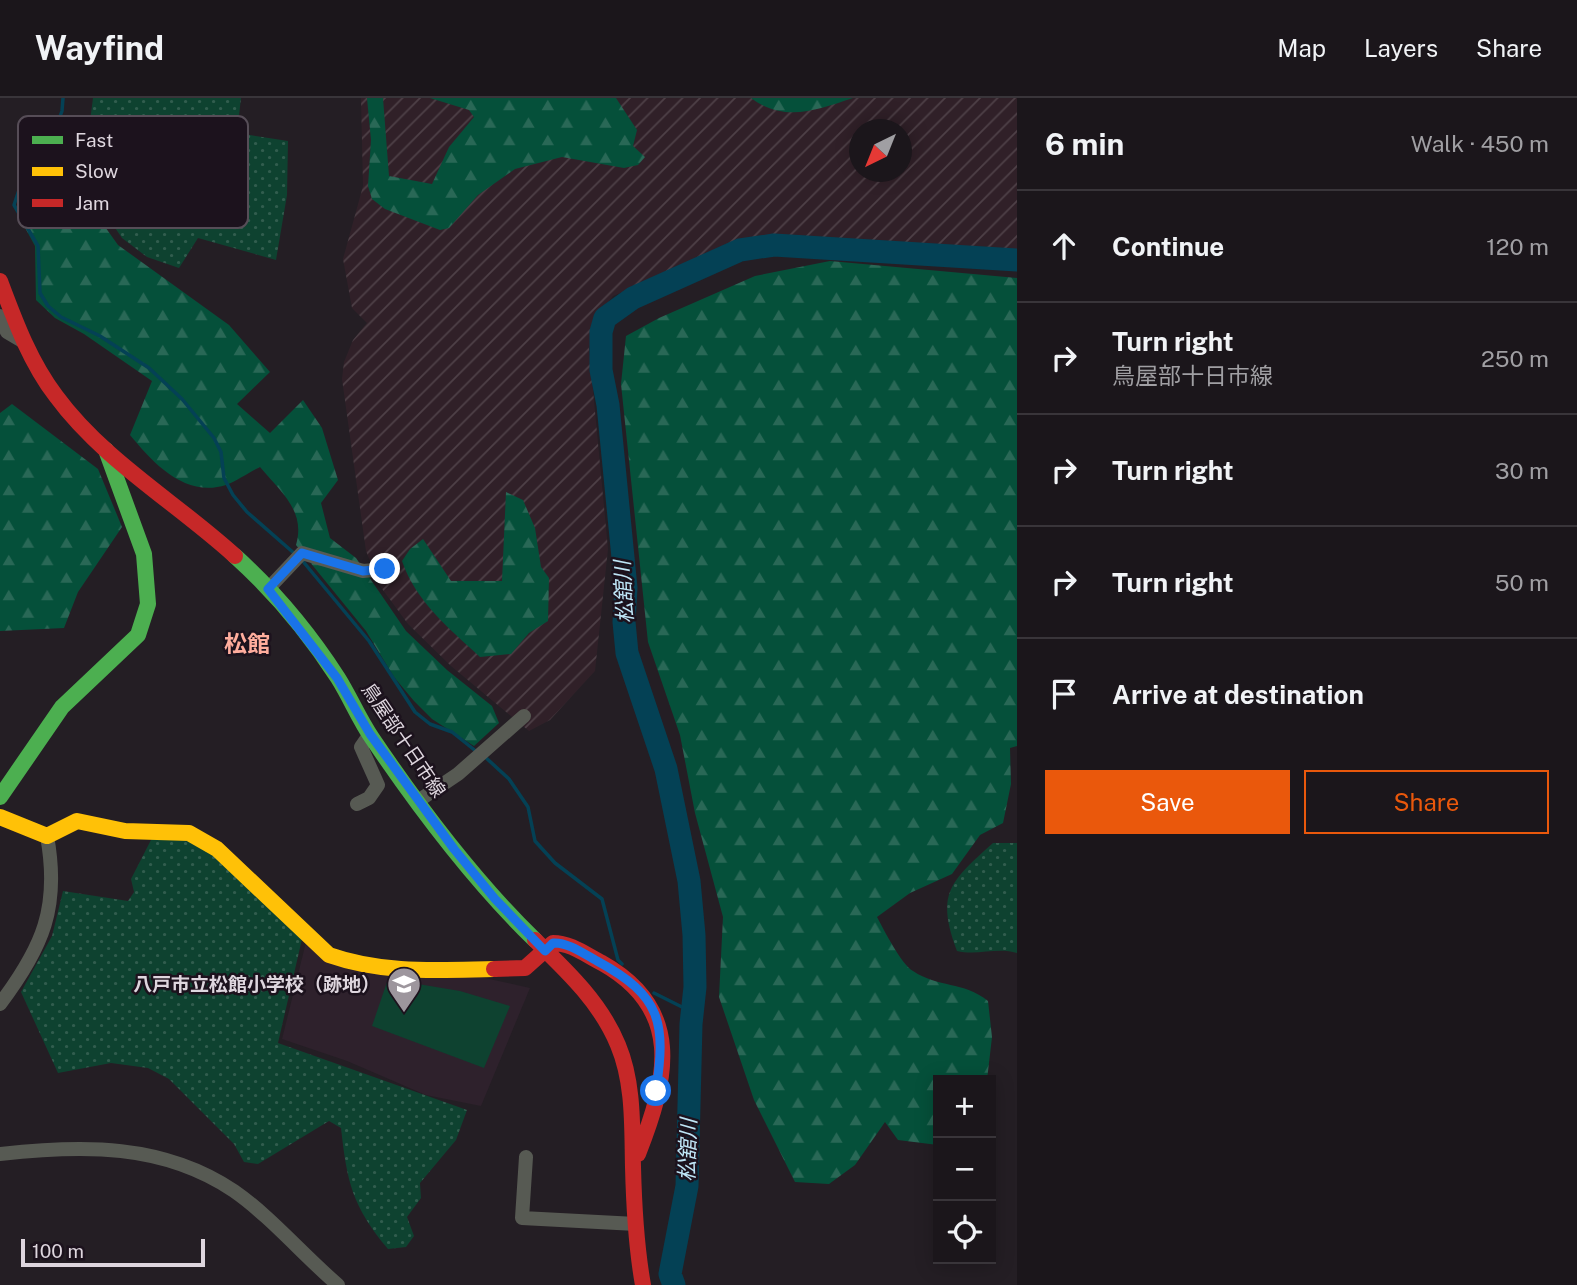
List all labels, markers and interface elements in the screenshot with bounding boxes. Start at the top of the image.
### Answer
text: Wayfind [35,29,164,67]
text: Map [1277,34,1326,62]
text: Layers [1364,34,1438,62]
text: Share [1476,34,1542,62]
legend [18,116,248,228]
north arrow [849,119,912,182]
text: 6 min [1045,126,1124,162]
text: Fast [75,129,113,151]
text: Walk · 450 m [1411,130,1549,157]
text: Slow [75,160,119,182]
text: Jam [75,192,109,214]
icon: ahead [1045,227,1083,265]
text: Continue [1112,231,1224,262]
text: 120 m [1486,233,1549,260]
text: Turn right [1112,326,1234,357]
icon: right [1045,339,1083,377]
text: 250 m [1481,345,1549,372]
text: 鳥屋部十日市線 [1112,362,1273,389]
icon: right [1045,451,1083,489]
text: Turn right [1112,455,1234,486]
text: 30 m [1495,457,1549,484]
route end [369,553,400,584]
water label: 松舘川 [609,558,638,624]
icon: right [1045,563,1083,601]
text: Turn right [1112,567,1234,598]
text: 50 m [1495,569,1549,596]
district label: 松館 [224,630,270,657]
icon: arrive [1045,675,1083,713]
street label: 鳥屋部十日市線 [358,679,450,801]
text: Arrive at destination [1112,679,1364,710]
button: Save [1045,770,1290,834]
button: Share [1304,770,1549,834]
school or university icon: 八戸市立松館小学校（跡地） [385,965,423,1014]
place label: 八戸市立松館小学校（跡地） [133,973,380,995]
route start [640,1075,671,1106]
map controls [933,1075,996,1264]
button: + [933,1075,996,1138]
water label: 松舘川 [674,1116,701,1182]
button: − [933,1138,996,1201]
button: locate [933,1201,996,1264]
scale bar [21,1236,205,1268]
text: 100 m [32,1240,84,1262]

